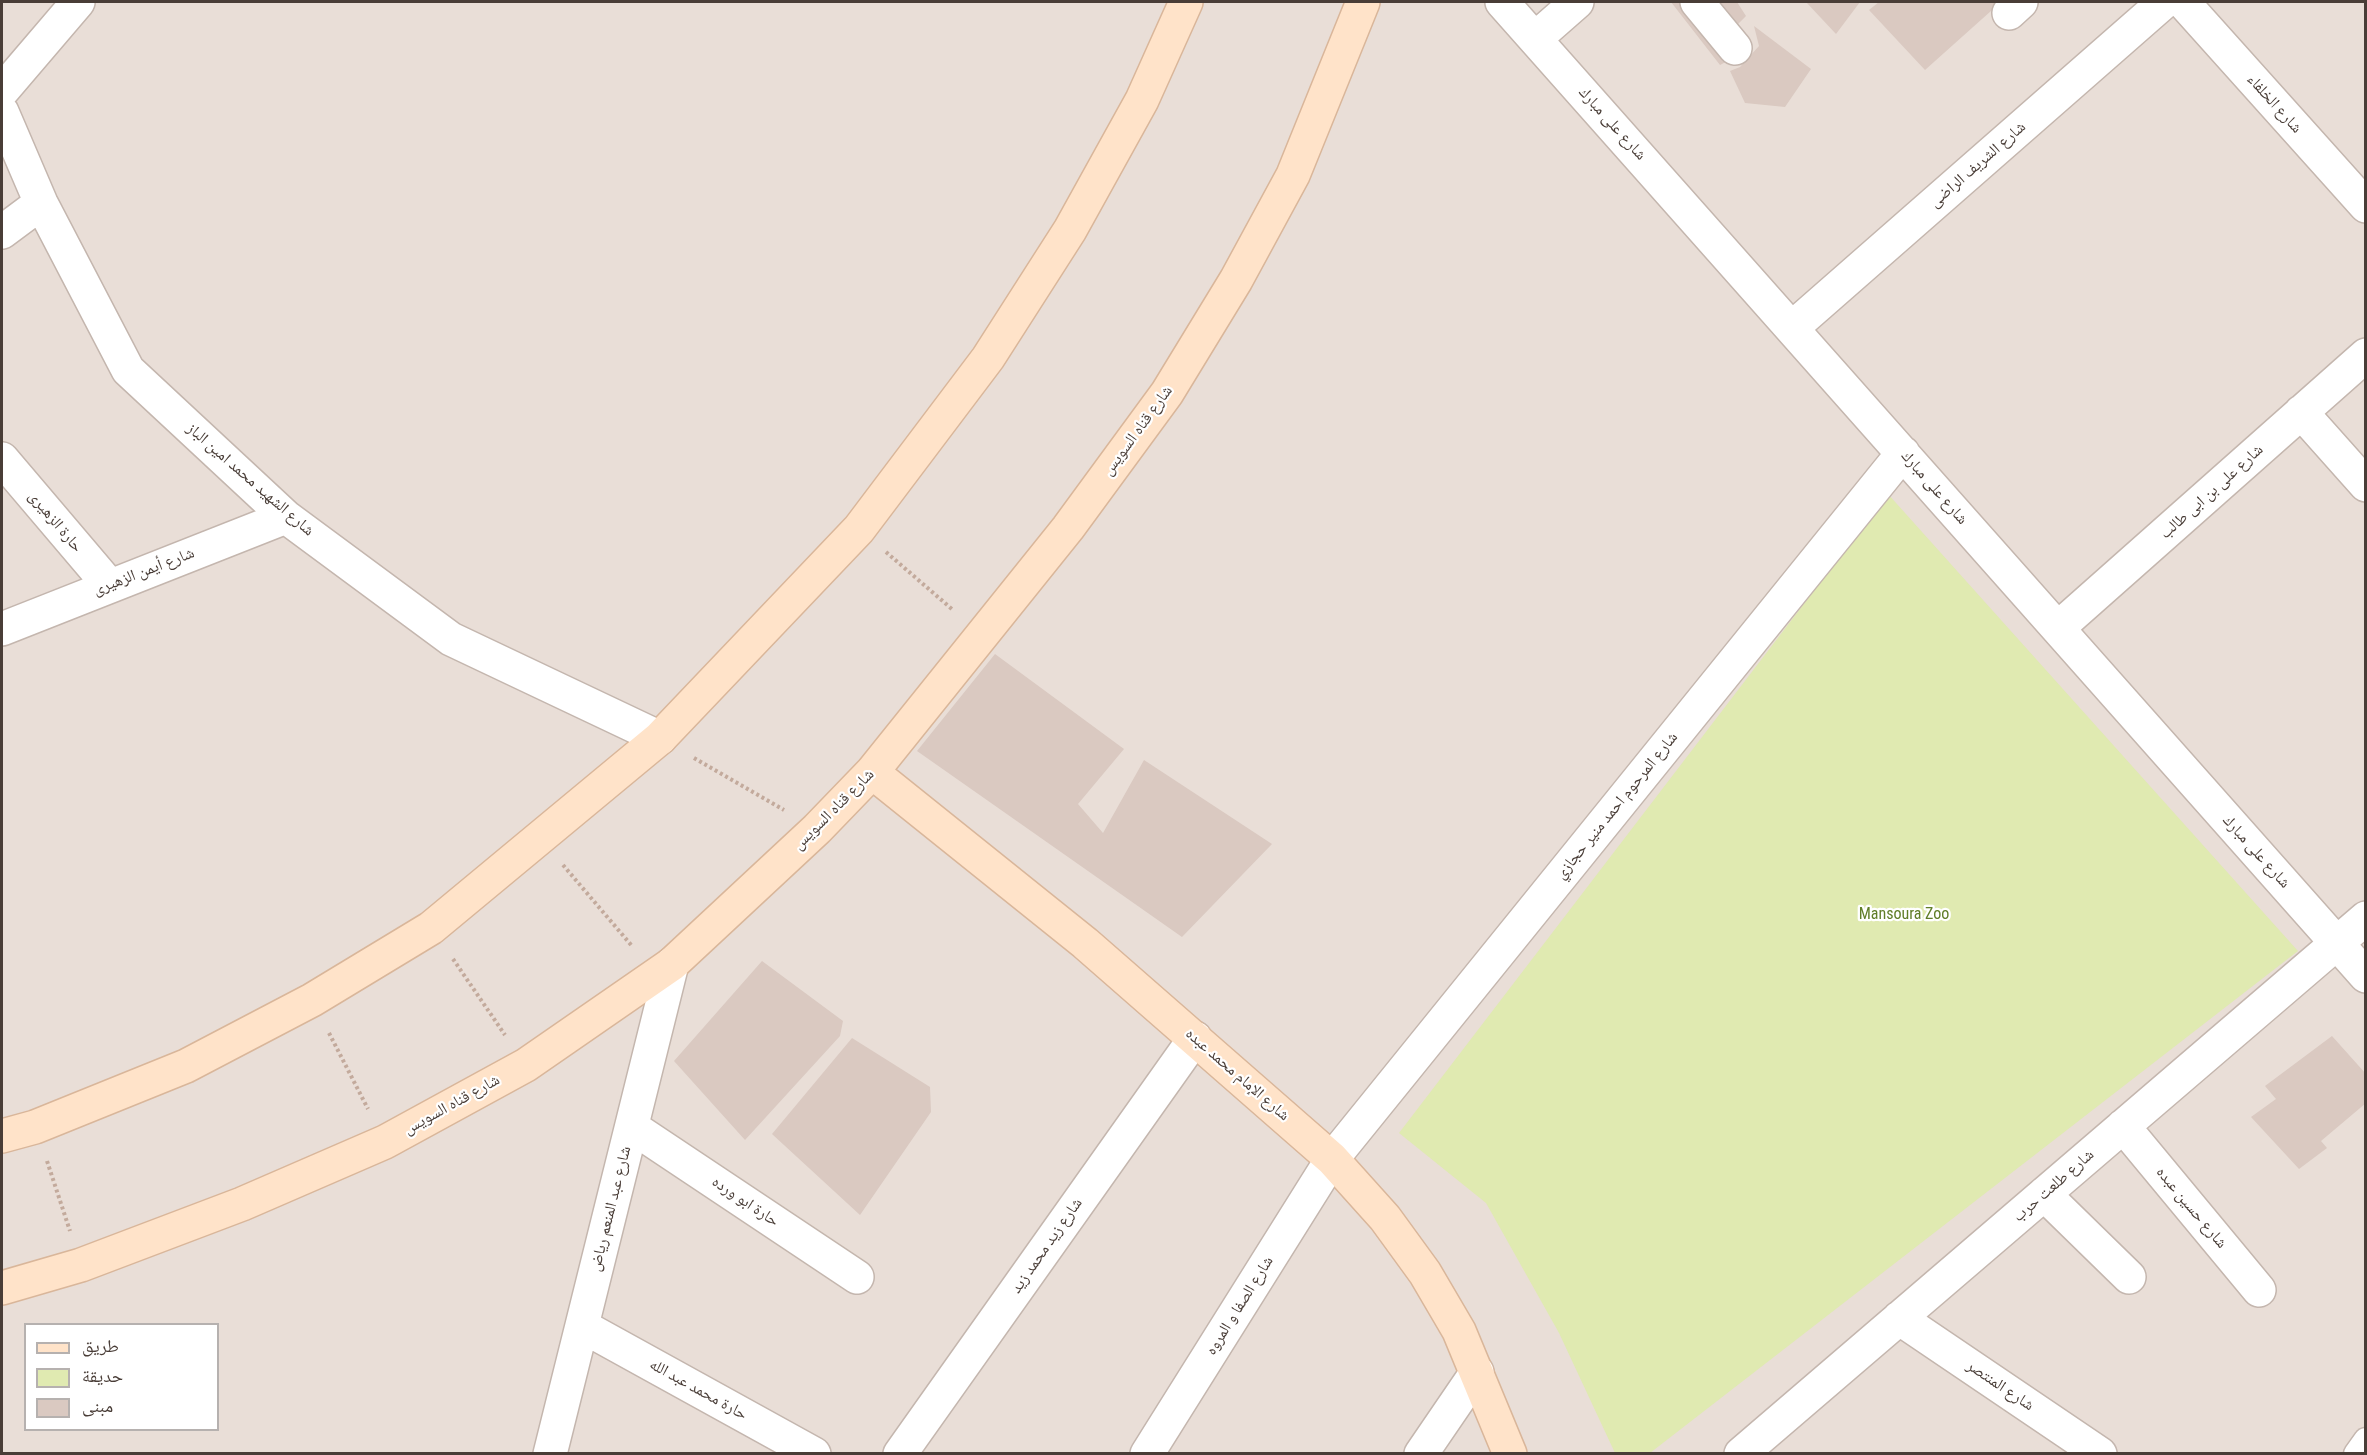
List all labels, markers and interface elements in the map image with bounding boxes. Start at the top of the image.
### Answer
street label: شارع الخلفاء [2242,70,2306,138]
street label: شارع على مبارك [1574,83,1650,165]
street label: شارع الشريف الراضى [1926,118,2030,212]
street label: شارع قناه السويس [1099,382,1177,480]
street label: شارع الشهيد محمد امين الباز [182,419,318,541]
street label: شارع على بن ابى طالب [2156,441,2268,543]
street label: شارع على مبارك [1897,447,1971,529]
street label: حارة الزهيرى [24,487,86,557]
street label: شارع أيمن الزهيرى [91,544,197,600]
street label: شارع المرحوم احمد منير حجازي [1552,728,1682,884]
street label: شارع قناه السويس [789,765,879,855]
street label: شارع على مبارك [2218,811,2294,893]
park label: Mansoura Zoo [1859,905,1949,925]
street label: شارع الإمام محمد عبده [1181,1025,1293,1125]
street label: شارع قناه السويس [401,1071,503,1139]
street label: شارع عبد المنعم رياض [586,1144,636,1274]
street label: شارع طلعت حرب [2010,1146,2098,1226]
street label: شارع حسين عبده [2151,1163,2231,1253]
street label: حارة ابو ورده [708,1173,782,1231]
street label: شارع زيد محمد زيد [1007,1195,1087,1297]
street label: شارع الصفا و المروه [1202,1253,1278,1359]
legend [24,1323,219,1431]
text: طريق [82,1335,119,1356]
street label: حارة محمد عبد الله [646,1355,750,1425]
street label: شارع المنتصر [1963,1356,2037,1416]
text: حديقة [82,1365,123,1386]
text: مبنى [82,1395,113,1416]

